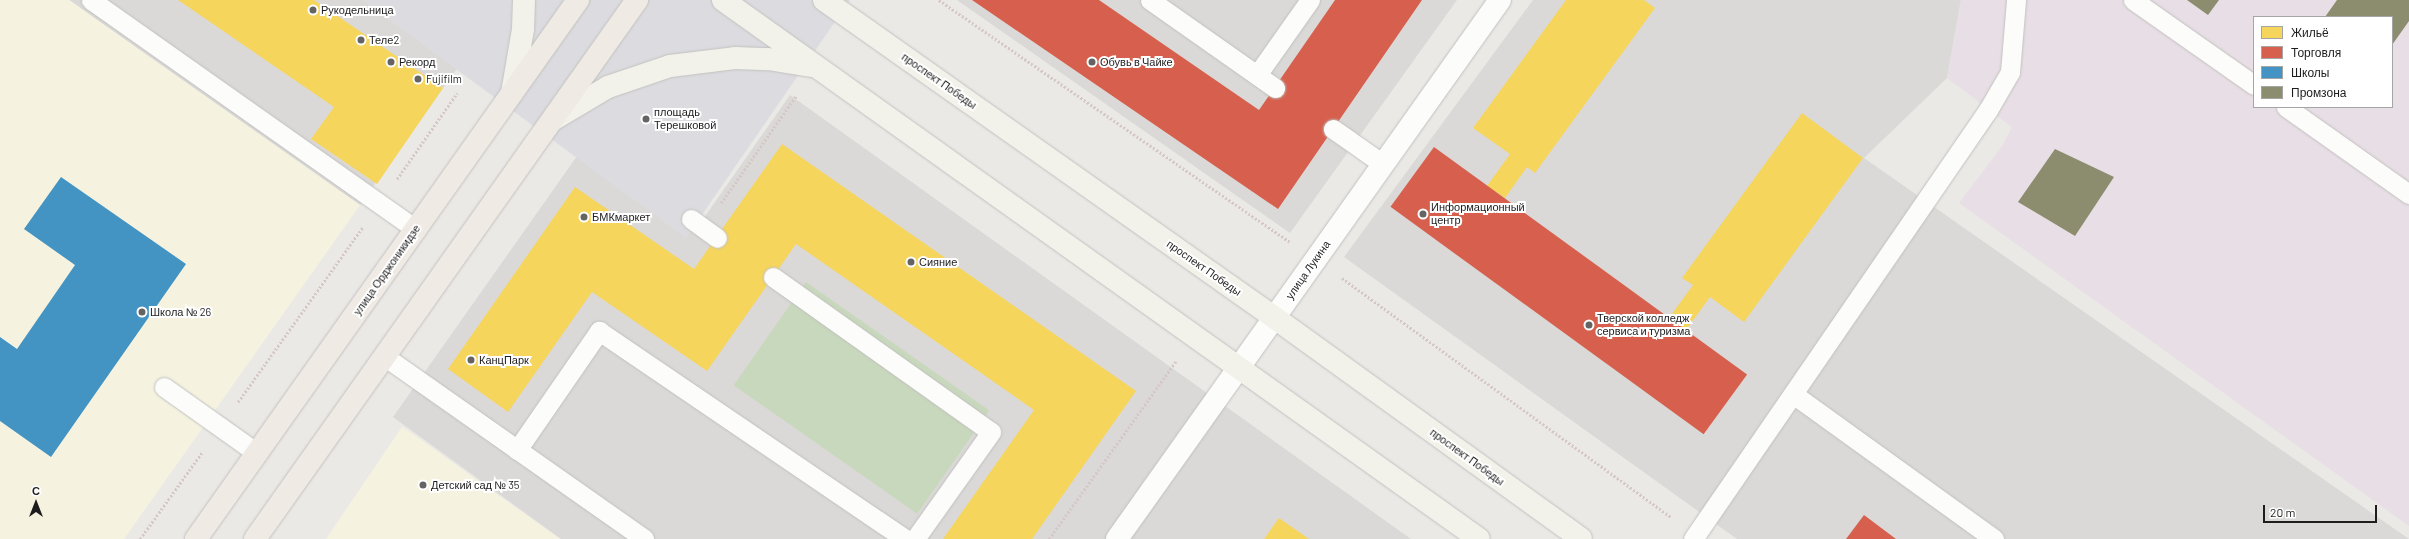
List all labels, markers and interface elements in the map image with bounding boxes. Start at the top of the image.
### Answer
place label: Рукодельница [321,3,394,17]
marker: Рукодельница [308,5,318,15]
legend [2253,16,2393,108]
text: Жильё [2291,25,2329,39]
place label: Теле2 [369,33,399,47]
marker: Теле2 [356,35,366,45]
text: Торговля [2291,45,2341,59]
street label: проспект Победы [899,50,979,112]
place label: Рекорд [399,55,435,69]
place label: Обувь в Чайке [1100,55,1173,69]
marker: Рекорд [386,57,396,67]
marker: Обувь в Чайке [1087,57,1097,67]
text: Школы [2291,65,2329,79]
place label: Fujifilm [426,72,462,86]
marker: Fujifilm [413,74,423,84]
text: Промзона [2291,85,2346,99]
place label: площадь Терешковой [654,106,716,132]
marker: площадь Терешковой [641,114,651,124]
place label: Информационный центр [1431,201,1525,227]
marker: Информационный центр [1418,209,1428,219]
place label: БМКмаркет [592,210,650,224]
marker: БМКмаркет [579,212,589,222]
street label: улица Орджоникидзе [351,222,423,318]
street label: проспект Победы [1164,237,1244,299]
street label: улица Лукина [1283,238,1333,302]
place label: Сияние [919,255,957,269]
marker: Сияние [906,257,916,267]
place label: Школа № 26 [150,305,211,319]
marker: Школа № 26 [137,307,147,317]
place label: Тверской колледж сервиса и туризма [1597,312,1690,338]
marker: Тверской колледж сервиса и туризма [1584,320,1594,330]
place label: КанцПарк [479,353,529,367]
marker: КанцПарк [466,355,476,365]
street label: проспект Победы [1427,426,1507,488]
place label: Детский сад № 35 [431,478,519,492]
marker: Детский сад № 35 [418,480,428,490]
north arrow [16,483,56,523]
text: С [32,484,40,497]
scale bar [2265,497,2379,523]
text: 20 m [2270,505,2296,519]

